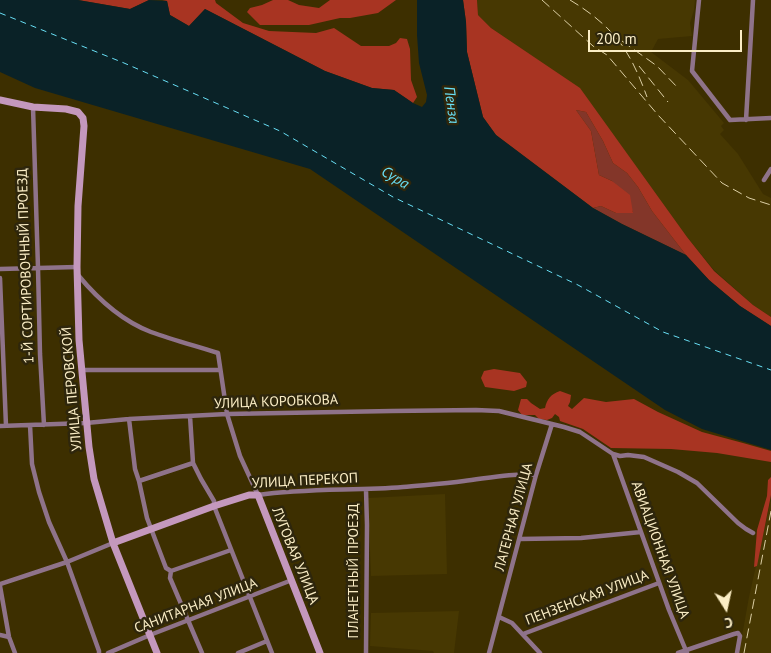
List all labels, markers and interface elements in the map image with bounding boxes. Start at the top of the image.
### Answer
scale bar [591,20,745,52]
text: 200 m [596,29,637,48]
water label: Пенза [439,85,463,125]
water label: Сура [378,163,412,193]
street label: 1-Й СОРТИРОВОЧНЫЙ ПРОЕЗД [14,168,38,364]
street label: УЛИЦА ПЕРОВСКОЙ [58,326,86,452]
street label: УЛИЦА КОРОБКОВА [214,391,338,413]
street label: ЛАГЕРНАЯ УЛИЦА [492,461,536,573]
street label: УЛИЦА ПЕРЕКОП [252,470,358,492]
street label: АВИАЦИОННАЯ УЛИЦА [627,479,693,621]
street label: ПЛАНЕТНЫЙ ПРОЕЗД [346,503,362,639]
street label: ЛУГОВАЯ УЛИЦА [268,505,322,607]
street label: ПЕНЗЕНСКАЯ УЛИЦА [523,567,651,629]
street label: САНИТАРНАЯ УЛИЦА [132,575,260,637]
north arrow [701,583,751,633]
text: С [723,613,734,632]

